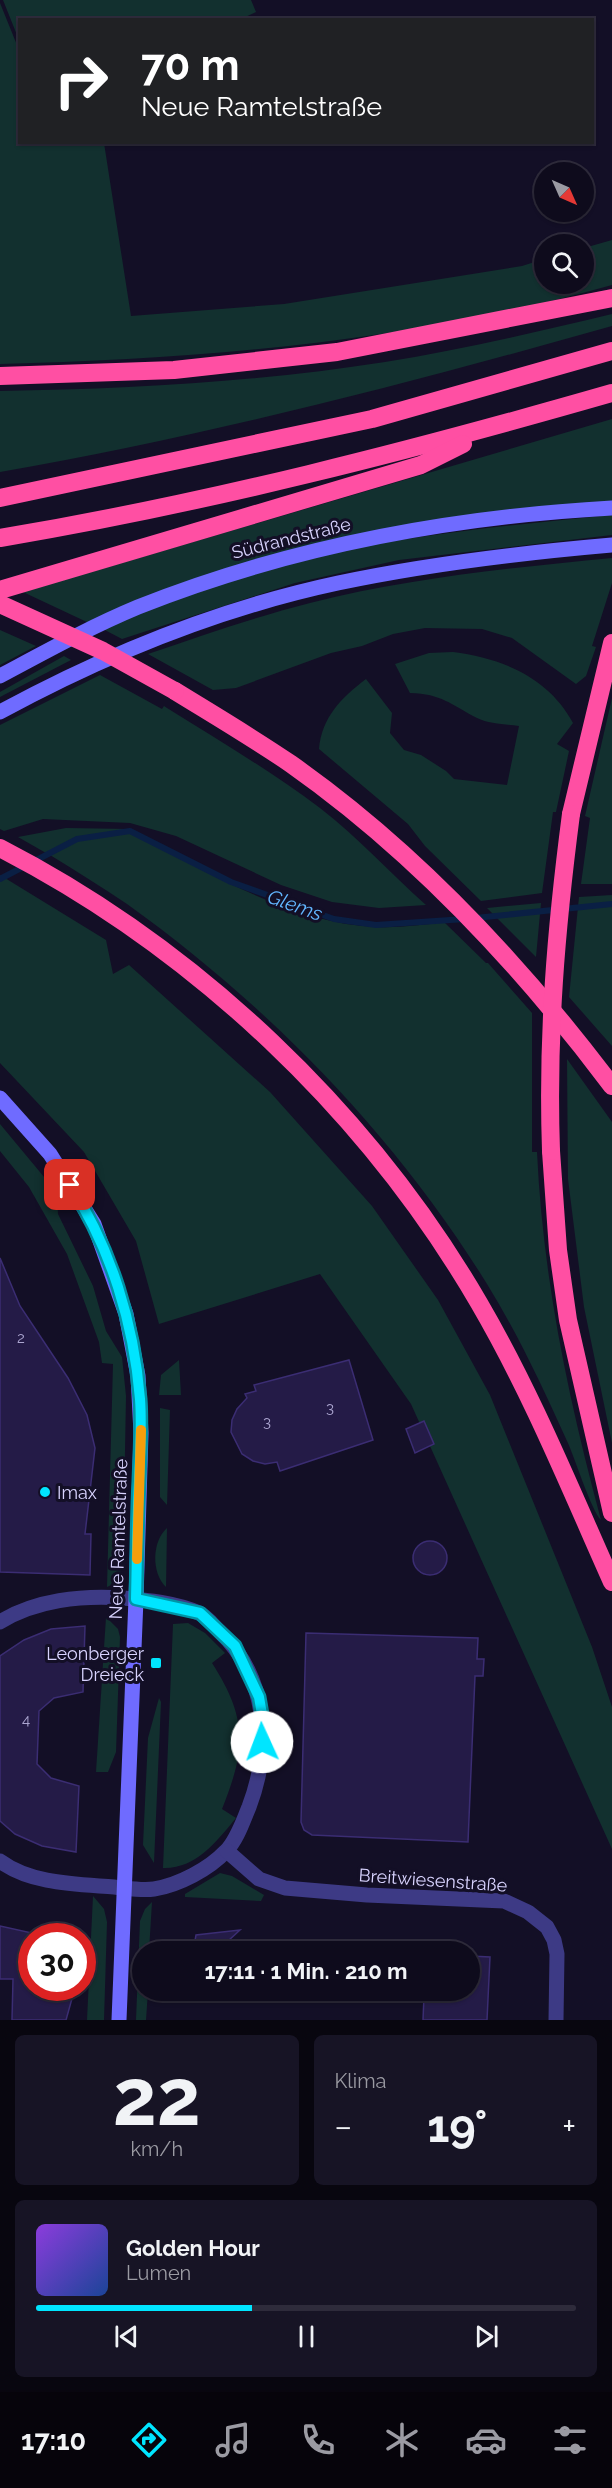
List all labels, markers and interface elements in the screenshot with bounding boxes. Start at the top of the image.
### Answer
text: 70 m [141,41,240,90]
icon: right [42,42,120,120]
text: Neue Ramtelstraße [141,91,382,122]
north arrow [534,162,594,222]
map controls [534,162,594,294]
button: search [534,234,594,294]
street label: Südrandstraße [229,513,353,563]
water label: Glems [264,884,326,926]
pin [44,1159,95,1210]
icon: arrive [53,1168,86,1201]
house number: 2 [17,1329,25,1347]
house number: 3 [326,1399,334,1417]
house number: 3 [263,1413,271,1431]
street label: Neue Ramtelstraße [105,1458,131,1620]
place label: Imax [57,1482,97,1503]
marker: Imax [38,1485,52,1499]
place label: Leonberger Dreieck [46,1643,145,1685]
marker: Leonberger Dreieck [149,1656,163,1670]
position arrow [230,1710,294,1774]
house number: 4 [22,1711,30,1729]
street label: Breitwiesenstraße [358,1864,508,1896]
speed limit sign: 30 [18,1923,96,2001]
text: 17:11 · 1 Min. · 210 m [205,1958,407,1984]
text: 22 [113,2052,201,2143]
text: Klima [335,2069,386,2093]
text: 19° [427,2100,487,2153]
text: − [335,2107,352,2146]
text: + [562,2107,576,2146]
text: km/h [130,2137,183,2161]
text: Golden Hour [126,2235,260,2261]
text: Lumen [126,2261,191,2285]
icon: previous [110,2320,143,2353]
icon: pause [290,2320,323,2353]
icon: next [470,2320,503,2353]
icon: directions [128,2419,170,2461]
icon: music [212,2419,254,2461]
icon: phone [297,2419,339,2461]
icon: climate [381,2419,423,2461]
icon: car [465,2419,507,2461]
icon: filters [549,2419,591,2461]
text: 17:10 [21,2425,86,2456]

